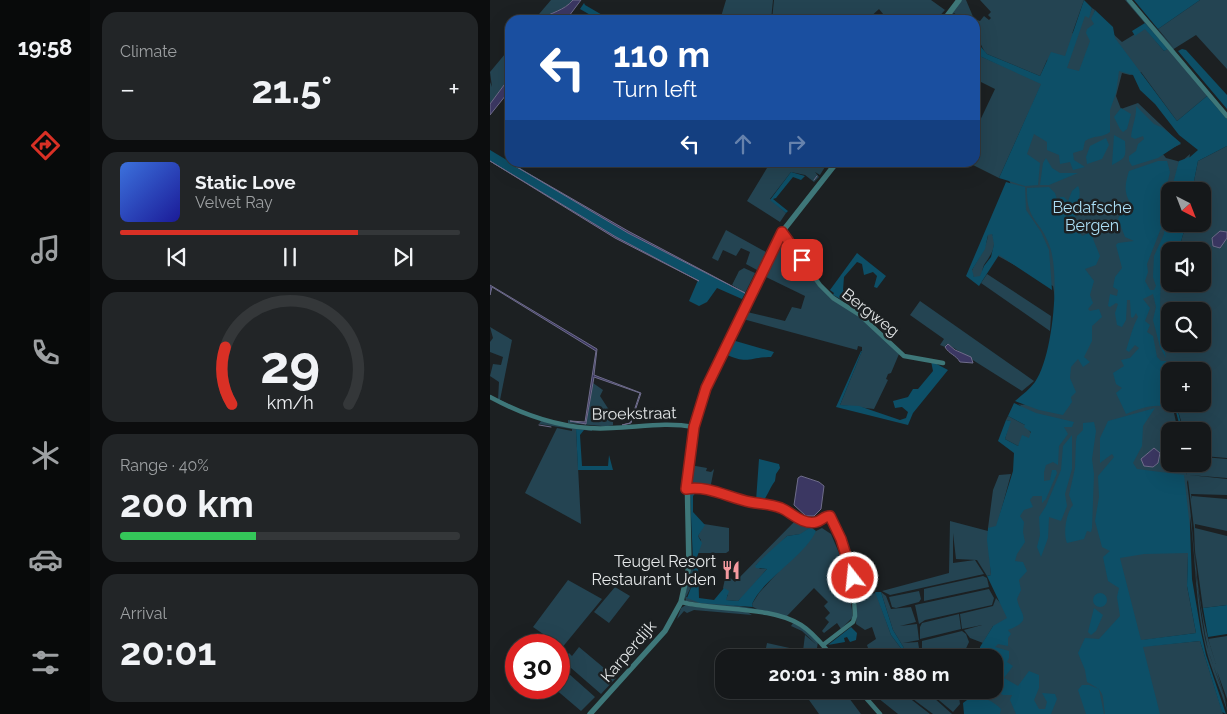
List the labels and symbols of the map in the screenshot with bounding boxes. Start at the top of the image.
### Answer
north arrow [1161,182,1211,232]
park label: Bedafsche Bergen [1052,198,1132,235]
pin [781,239,823,281]
street label: Bergweg [838,284,903,341]
street label: Broekstraat [591,403,677,424]
position arrow [826,551,878,603]
place label: Teugel Resort Restaurant Uden [592,552,717,589]
restaurant icon: Teugel Resort Restaurant Uden [720,559,742,581]
street label: Karperdijk [597,616,660,686]
speed limit sign: 30 [505,634,570,699]

